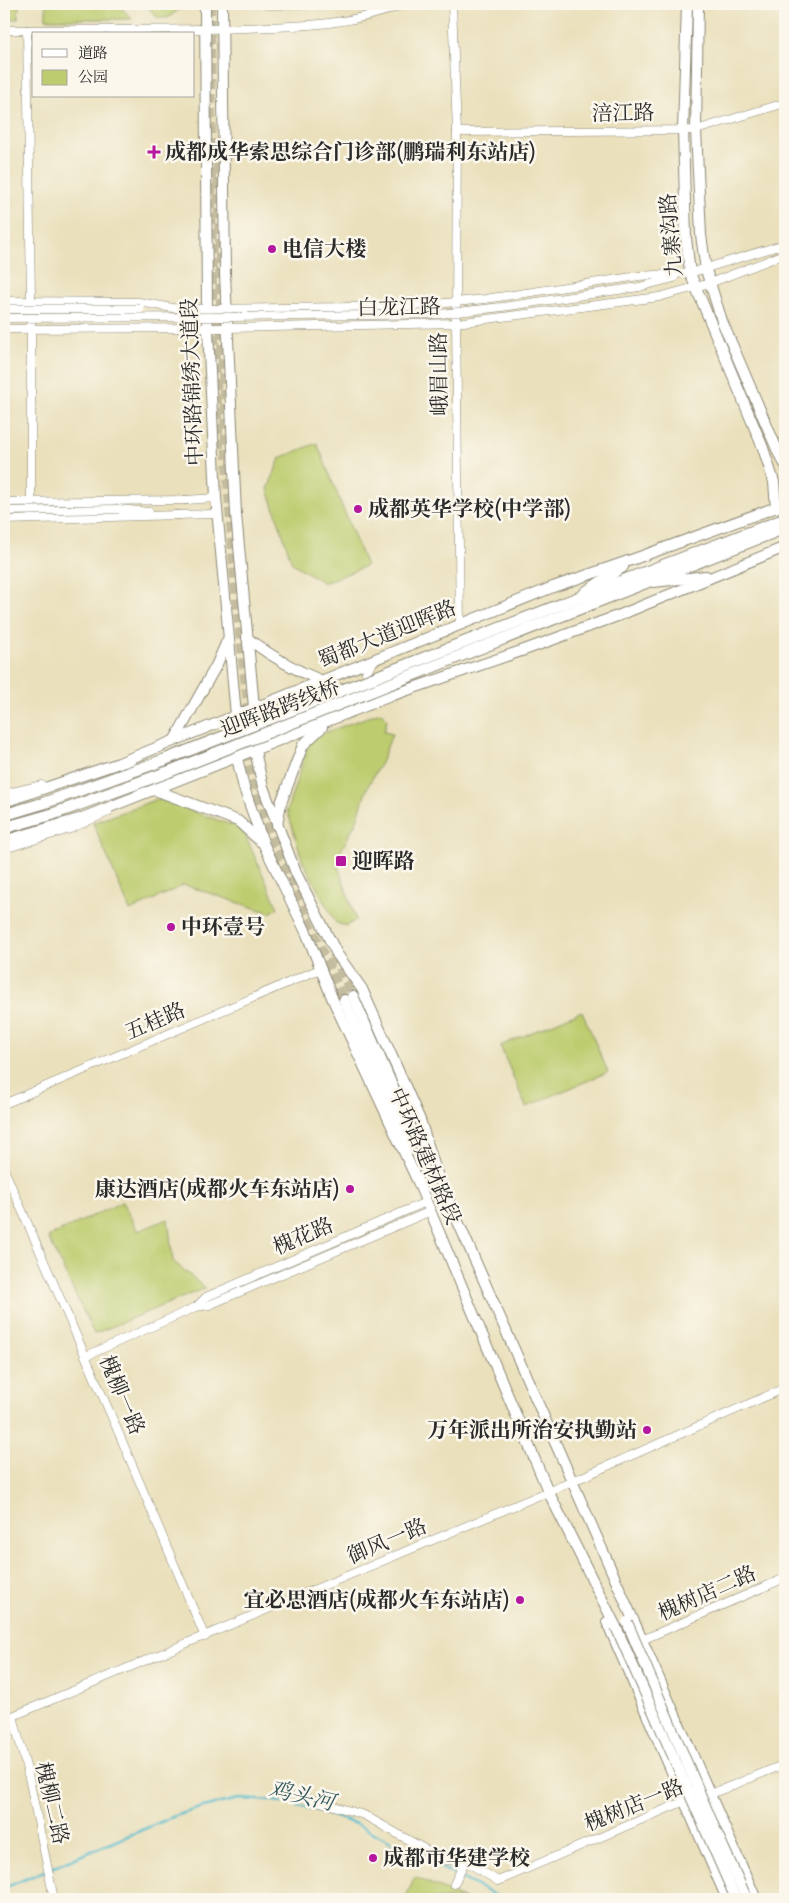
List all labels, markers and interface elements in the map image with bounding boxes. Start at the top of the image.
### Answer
legend [32,32,195,98]
text: 道路 [78,43,108,63]
text: 公园 [78,67,108,87]
street label: 涪江路 [591,98,655,129]
place label: 成都成华索思综合门诊部(鹏瑞利东站店) [165,138,536,167]
marker: 成都成华索思综合门诊部(鹏瑞利东站店) [147,145,161,159]
street label: 九寨沟路 [653,192,690,278]
place label: 电信大楼 [282,235,366,264]
marker: 电信大楼 [266,243,278,255]
street label: 白龙江路 [357,292,441,323]
street label: 中环路锦绣大道段 [175,298,210,466]
street label: 峨眉山路 [424,332,455,416]
place label: 成都英华学校(中学部) [368,495,571,524]
marker: 成都英华学校(中学部) [352,503,364,515]
street label: 蜀都大道迎晖路 [314,593,461,675]
street label: 迎晖路跨线桥 [216,672,344,745]
place label: 迎晖路 [352,847,415,876]
marker: 迎晖路 [334,854,348,868]
place label: 中环壹号 [181,913,265,942]
marker: 中环壹号 [165,921,177,933]
street label: 五桂路 [121,996,190,1047]
street label: 中环路建材路段 [381,1083,468,1229]
place label: 康达酒店(成都火车东站店) [95,1175,340,1204]
marker: 康达酒店(成都火车东站店) [344,1183,356,1195]
street label: 槐花路 [269,1211,338,1262]
street label: 槐柳一路 [92,1351,151,1440]
place label: 万年派出所治安执勤站 [427,1416,637,1445]
marker: 万年派出所治安执勤站 [641,1424,653,1436]
street label: 御风一路 [343,1512,432,1571]
street label: 槐树店二路 [653,1559,761,1628]
place label: 宜必思酒店(成都火车东站店) [244,1586,510,1615]
marker: 宜必思酒店(成都火车东站店) [514,1594,526,1606]
street label: 槐柳二路 [28,1759,75,1847]
street label: 槐树店一路 [580,1772,688,1839]
water label: 鸡头河 [266,1774,341,1819]
place label: 成都市华建学校 [383,1844,530,1873]
marker: 成都市华建学校 [367,1852,379,1864]

